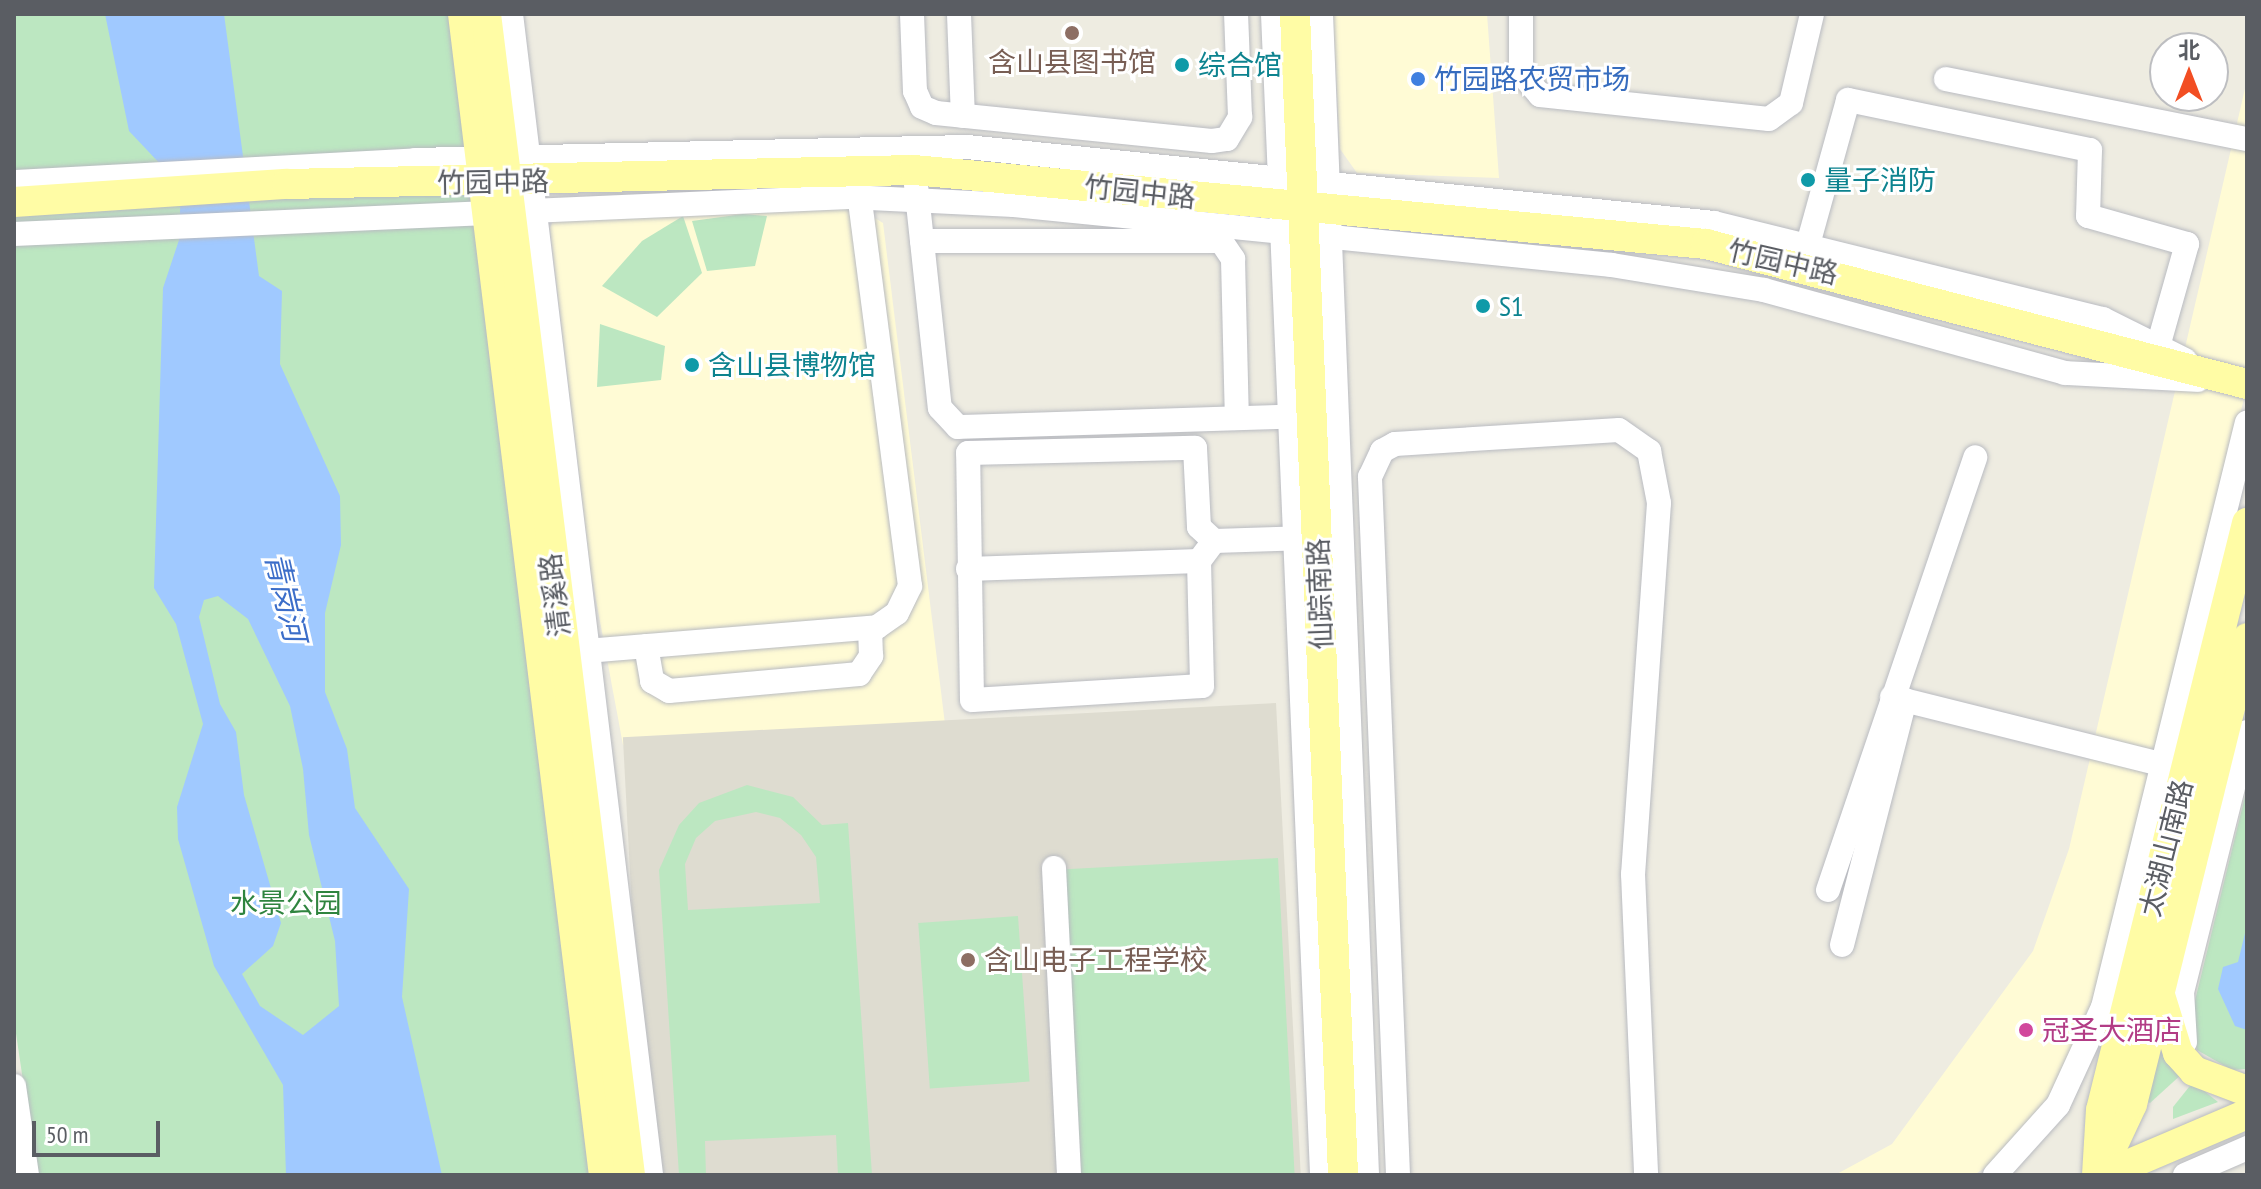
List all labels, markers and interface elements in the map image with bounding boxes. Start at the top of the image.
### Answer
marker: 含山县图书馆 [1063,24,1081,42]
north arrow [2149,32,2229,112]
text: 北 [2178,36,2200,64]
place label: 含山县图书馆 [988,45,1156,79]
place label: 综合馆 [1198,48,1282,82]
marker: 综合馆 [1173,56,1191,74]
place label: 竹园路农贸市场 [1434,62,1630,96]
marker: 竹园路农贸市场 [1409,70,1427,88]
place label: 量子消防 [1824,163,1936,197]
street label: 竹园中路 [437,164,549,200]
street label: 竹园中路 [1083,169,1197,215]
marker: 量子消防 [1799,171,1817,189]
street label: 竹园中路 [1725,233,1841,291]
place label: S1 [1499,289,1524,323]
marker: S1 [1474,297,1492,315]
place label: 含山县博物馆 [708,348,876,382]
marker: 含山县博物馆 [683,356,701,374]
street label: 仙踪南路 [1301,537,1339,651]
water label: 青岗河 [258,549,314,645]
street label: 清溪路 [533,551,577,639]
street label: 太湖山南路 [2133,776,2199,920]
park label: 水景公园 [230,886,342,920]
place label: 含山电子工程学校 [984,943,1208,977]
marker: 含山电子工程学校 [959,951,977,969]
place label: 冠圣大酒店 [2042,1013,2182,1047]
marker: 冠圣大酒店 [2017,1021,2035,1039]
scale bar [36,1105,164,1155]
text: 50 m [46,1119,88,1150]

